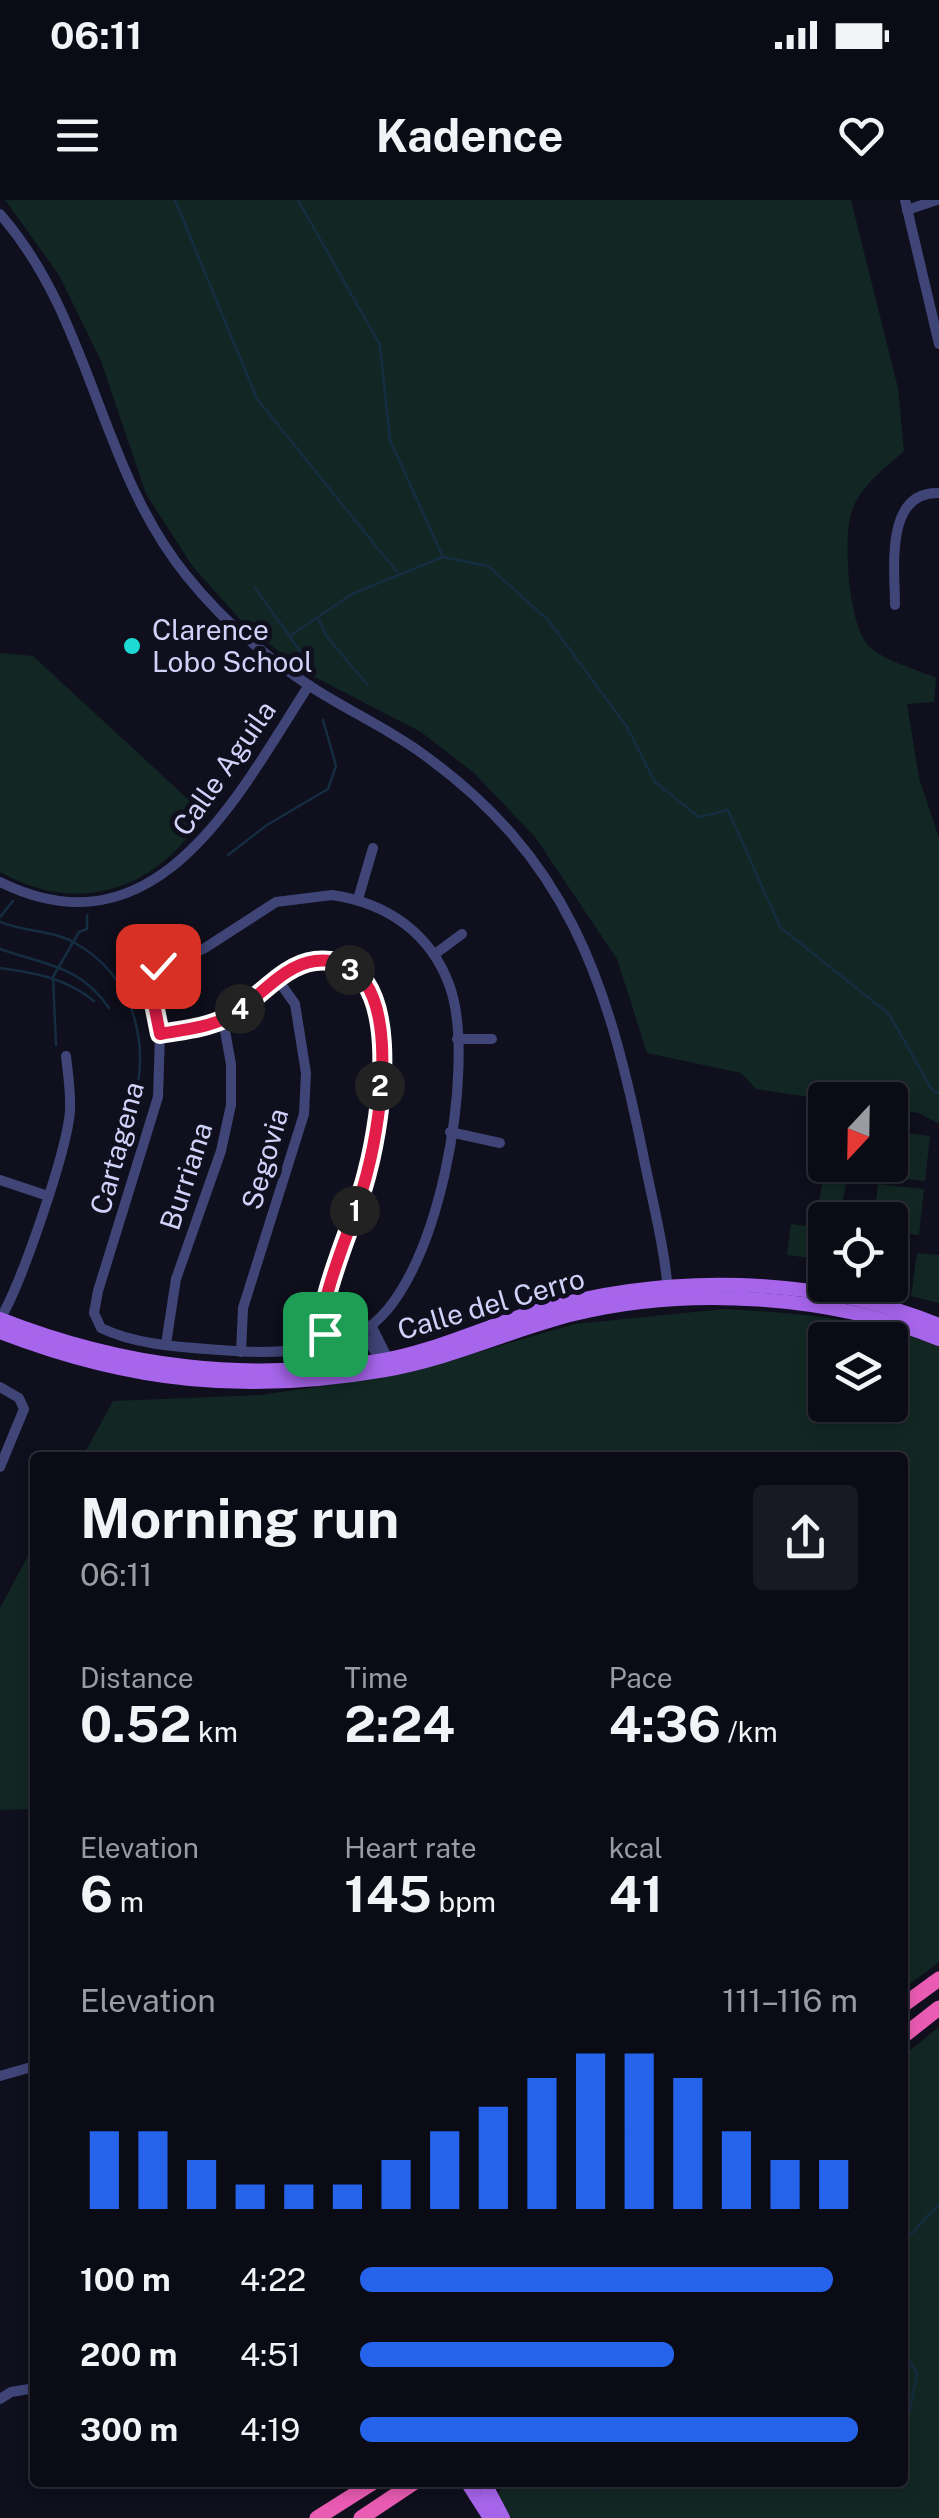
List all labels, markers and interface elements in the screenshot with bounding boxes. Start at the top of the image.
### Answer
text: 06:11 [50,13,142,58]
icon: menu [50,108,105,163]
icon: heart [834,108,889,163]
text: Kadence [376,109,563,162]
place label: Clarence Lobo School [152,613,313,678]
marker: Clarence Lobo School [121,635,143,657]
street label: Calle Aguila [165,694,282,841]
pin [116,924,201,1009]
icon: check [131,939,186,994]
pin: 3 [325,945,375,995]
text: 3 [341,953,359,986]
pin: 4 [215,984,265,1034]
text: 4 [231,992,249,1025]
pin: 2 [355,1061,405,1111]
text: 2 [371,1069,389,1102]
street label: Cartagena [83,1078,150,1218]
north arrow [808,1082,908,1182]
map controls [808,1082,908,1422]
street label: Segovia [234,1105,295,1213]
street label: Burriana [153,1118,218,1234]
pin: 1 [330,1186,380,1236]
text: 1 [349,1194,361,1227]
button: locate [808,1202,908,1302]
street label: Calle del Cerro [394,1261,588,1346]
pin [283,1292,368,1377]
icon: arrive [298,1307,353,1362]
button: layers [808,1322,908,1422]
button: share [753,1485,858,1590]
text: Morning run [80,1486,399,1550]
text: 06:11 [80,1556,153,1593]
text: Distance [80,1661,194,1694]
text: Time [344,1661,408,1694]
text: Pace [609,1661,673,1694]
text: 0.52 [80,1694,191,1753]
text: 2:24 [344,1694,455,1753]
text: 4:36 [609,1694,721,1753]
text: km [191,1715,238,1748]
text: /km [721,1715,778,1748]
text: Elevation [80,1831,199,1864]
text: Heart rate [344,1831,477,1864]
text: kcal [609,1831,663,1864]
text: 6 [80,1864,113,1923]
text: 145 [344,1864,432,1923]
text: 41 [609,1864,663,1923]
text: m [113,1885,144,1918]
text: bpm [432,1885,496,1918]
text: Elevation [80,1982,216,2019]
text: 111–116 m [722,1982,858,2019]
text: 100 m [80,2261,171,2298]
text: 4:22 [240,2261,306,2298]
text: 200 m [80,2336,177,2373]
text: 4:51 [240,2336,301,2373]
text: 300 m [80,2411,178,2448]
text: 4:19 [240,2411,300,2448]

